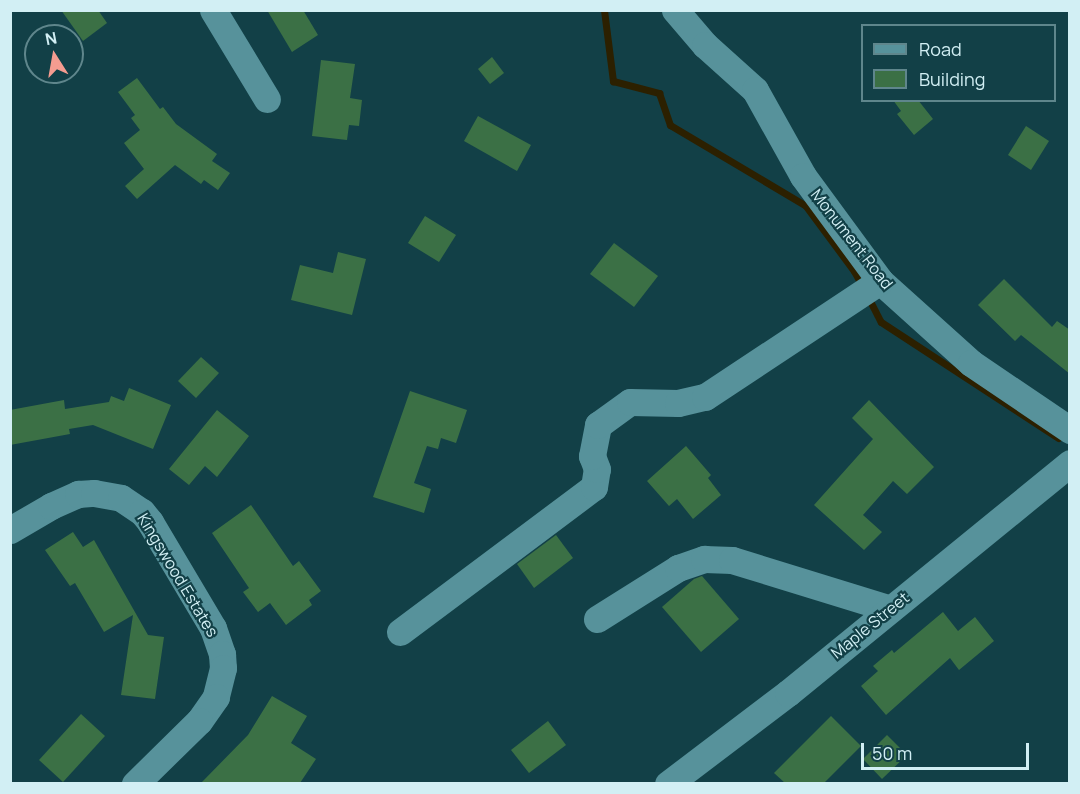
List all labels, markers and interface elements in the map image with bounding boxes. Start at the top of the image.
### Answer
north arrow [24,24,84,84]
legend [861,24,1056,102]
text: N [43,26,59,50]
text: Road [919,37,962,61]
text: Building [919,67,985,91]
street label: Monument Road [807,185,897,293]
street label: Kingswood Estates [134,510,222,640]
street label: Maple Street [827,588,913,662]
scale bar [864,731,1032,769]
text: 50 m [872,741,912,765]

